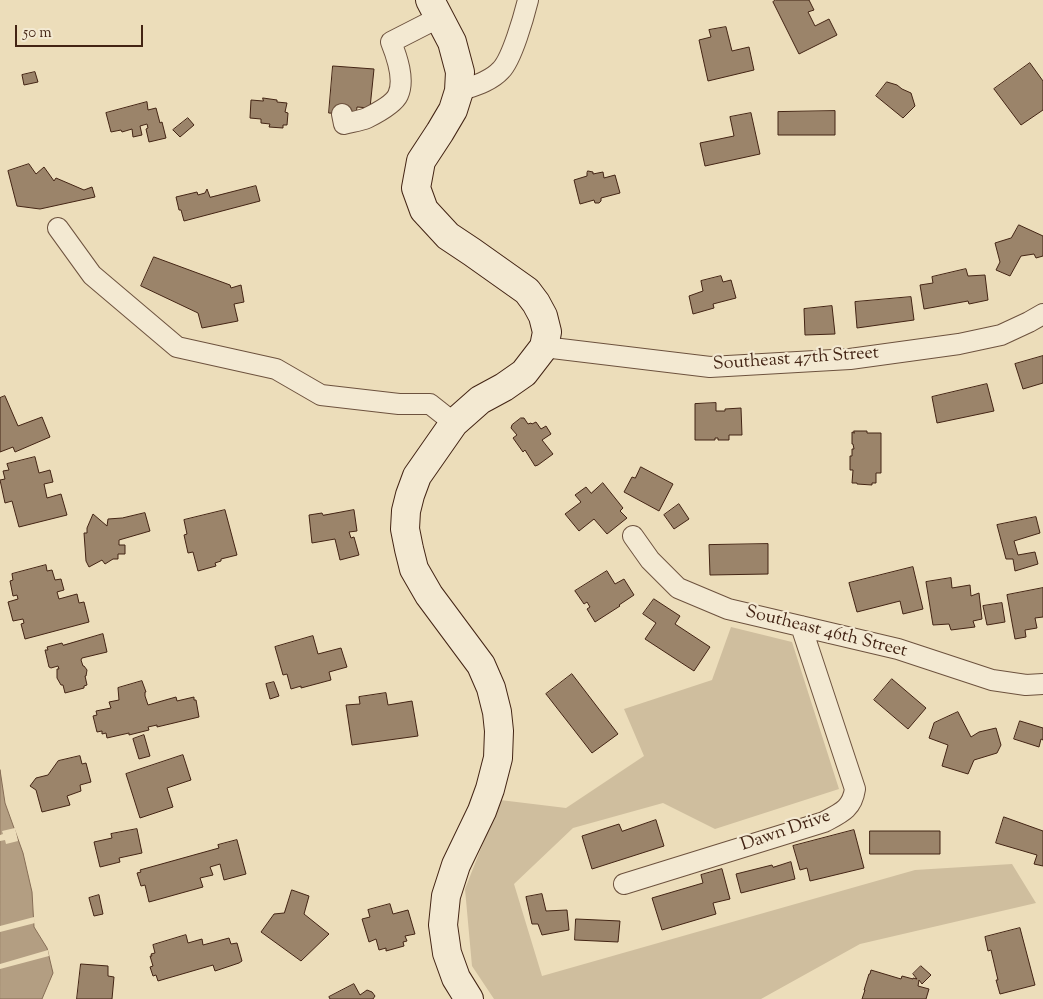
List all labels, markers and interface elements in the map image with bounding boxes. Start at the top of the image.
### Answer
scale bar [18,15,145,47]
text: 50 m [23,23,52,44]
street label: Southeast 47th Street [712,343,880,377]
street label: Southeast 46th Street [743,602,909,664]
street label: Dawn Drive [738,807,834,857]

